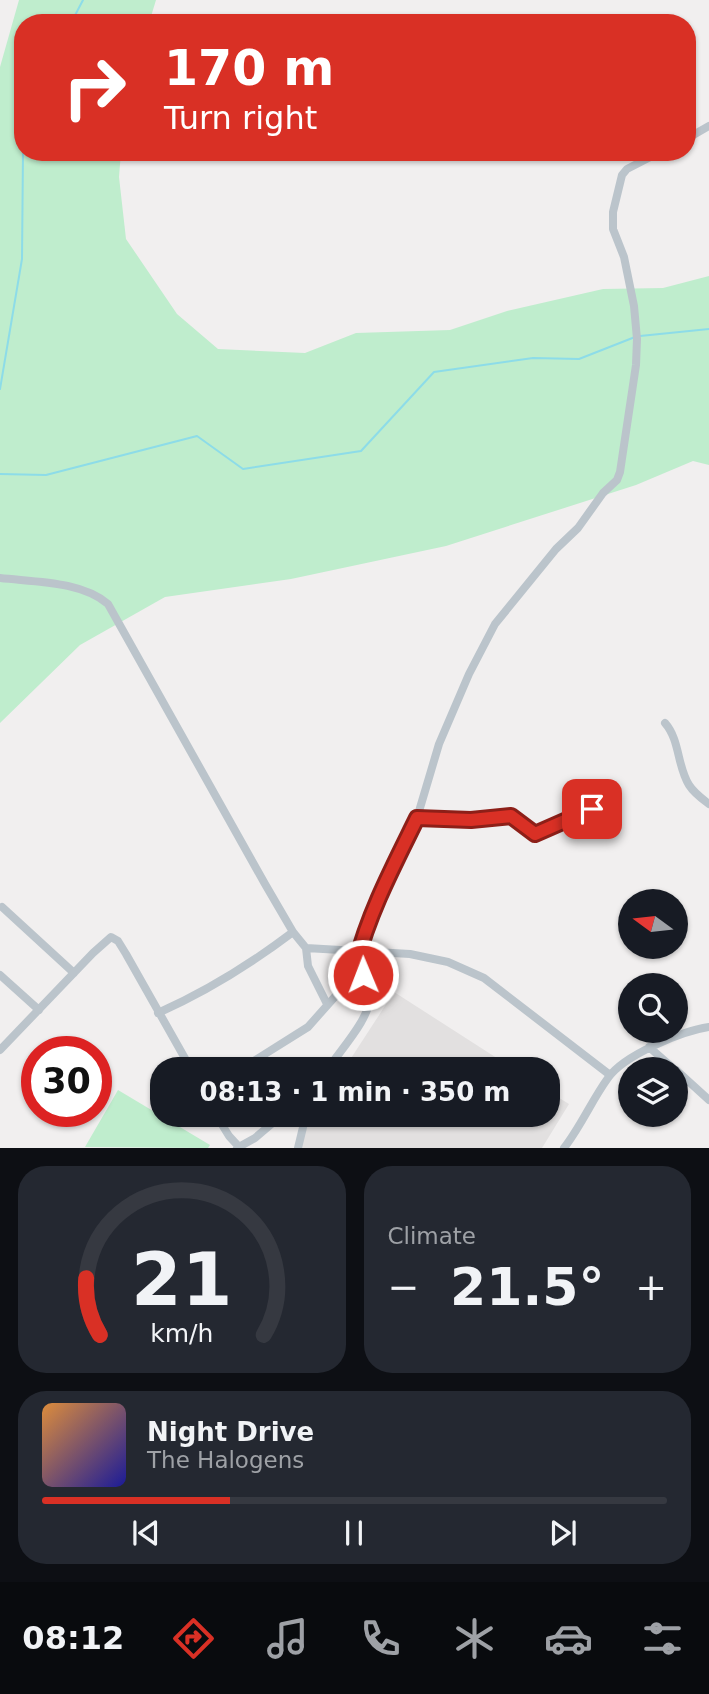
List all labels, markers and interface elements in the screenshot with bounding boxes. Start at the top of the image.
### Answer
text: 170 m [164,40,334,97]
icon: right [49,42,140,133]
text: Turn right [164,99,317,137]
pin [562,779,622,839]
icon: arrive [573,790,611,828]
north arrow [618,889,688,959]
map controls [618,889,688,1127]
position arrow [326,938,400,1012]
button: search [618,973,688,1043]
speed limit sign: 30 [21,1036,112,1127]
button: layers [618,1057,688,1127]
text: 08:13 · 1 min · 350 m [200,1077,510,1107]
text: Climate [388,1223,476,1249]
text: 21 [131,1238,232,1323]
text: 21.5° [450,1257,604,1317]
text: − [388,1265,419,1309]
text: + [635,1265,667,1309]
text: km/h [150,1319,213,1348]
text: Night Drive [147,1417,314,1447]
text: The Halogens [147,1447,304,1473]
icon: previous [127,1514,165,1552]
icon: pause [335,1514,373,1552]
icon: next [544,1514,582,1552]
icon: directions [169,1614,218,1663]
icon: music [263,1614,312,1663]
icon: phone [356,1614,405,1663]
icon: climate [450,1614,499,1663]
icon: car [544,1614,593,1663]
icon: filters [638,1614,687,1663]
text: 08:12 [22,1619,124,1657]

